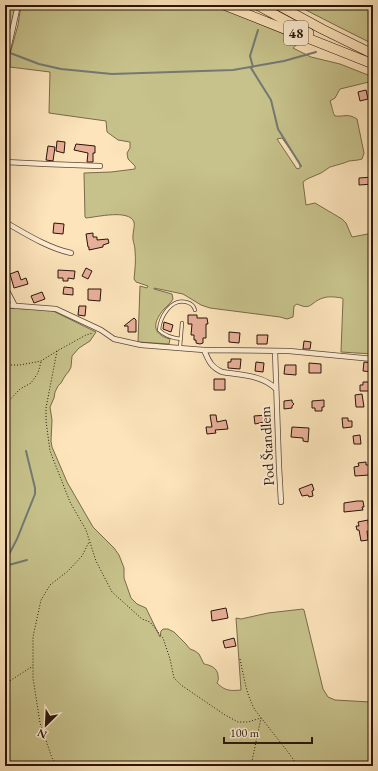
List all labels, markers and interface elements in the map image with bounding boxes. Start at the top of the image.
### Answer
road number: 48 [284,21,308,45]
street label: Pod Štandlem [255,405,278,486]
north arrow [26,705,66,745]
scale bar [224,719,312,745]
text: 100 m [230,725,260,741]
text: N [35,726,49,742]

